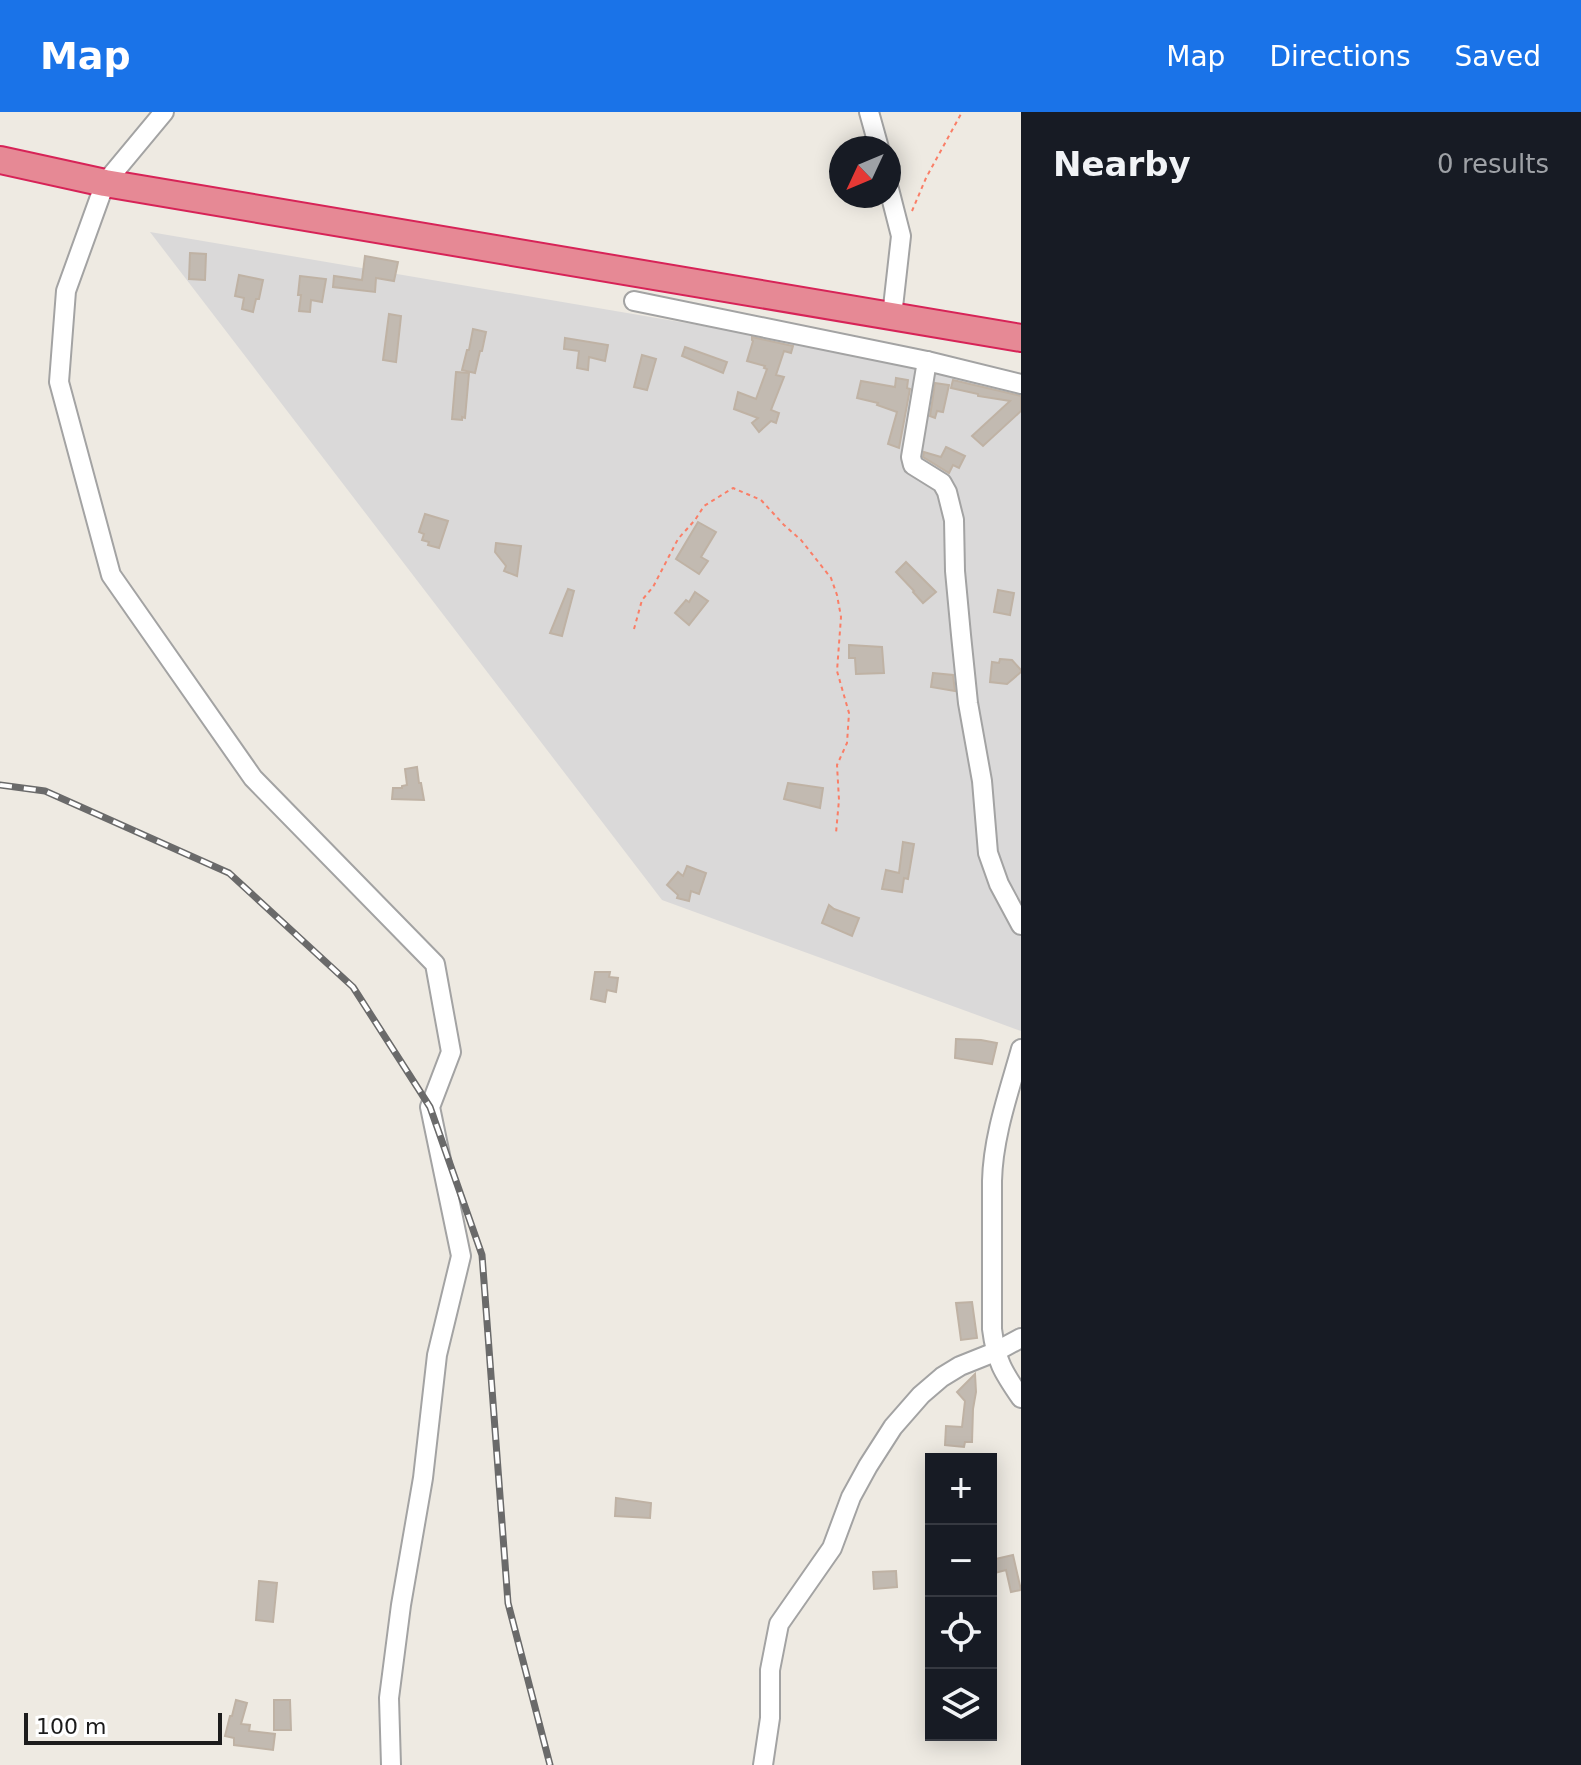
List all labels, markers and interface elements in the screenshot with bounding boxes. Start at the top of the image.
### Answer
text: Map [40,34,131,78]
text: Map [1166,40,1225,73]
text: Directions [1269,40,1410,73]
text: Saved [1454,40,1541,73]
north arrow [829,136,901,208]
text: Nearby [1053,144,1191,184]
text: 0 results [1437,149,1549,179]
map controls [925,1453,997,1741]
button: + [925,1453,997,1525]
button: − [925,1525,997,1597]
button: locate [925,1597,997,1669]
button: layers [925,1669,997,1741]
scale bar [24,1709,222,1745]
text: 100 m [36,1714,106,1739]

